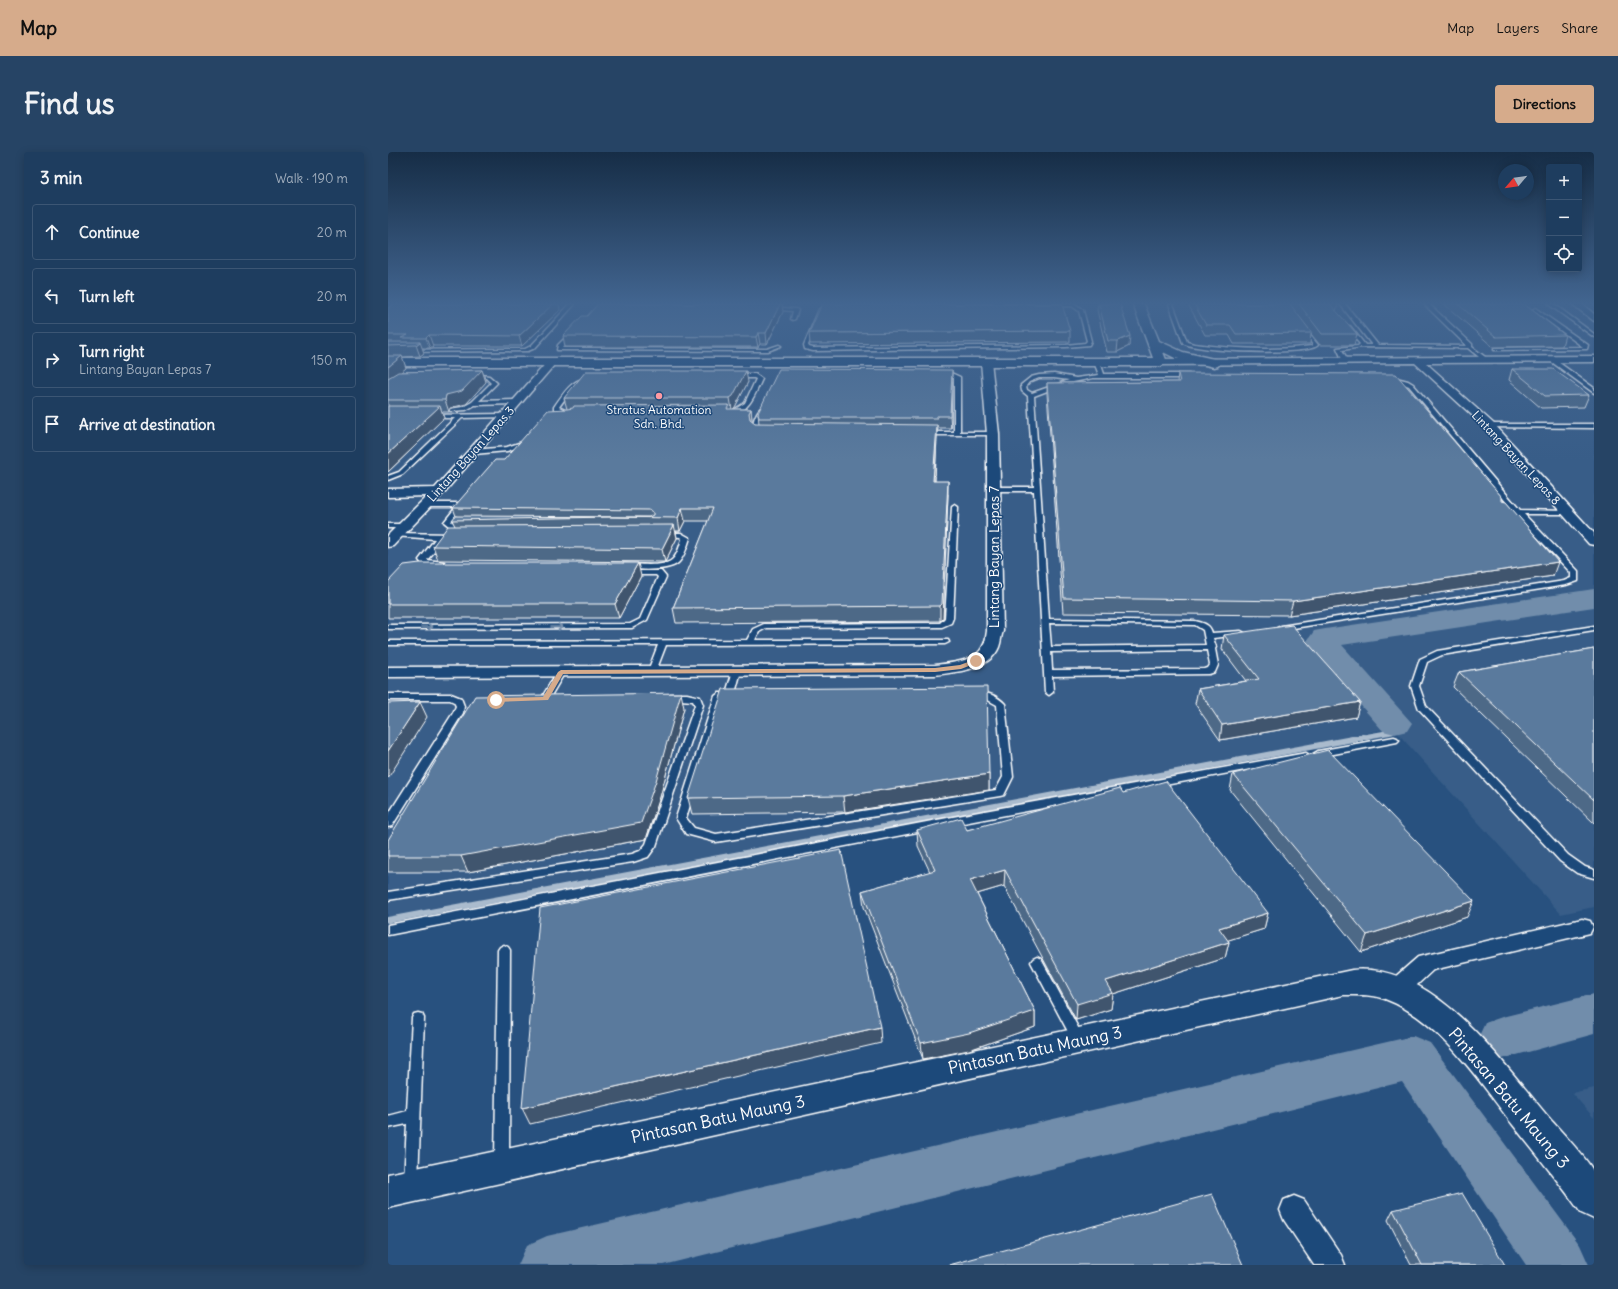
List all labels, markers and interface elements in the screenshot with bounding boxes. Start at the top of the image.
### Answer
text: Map [20,16,57,40]
text: Map [1447,19,1474,37]
text: Layers [1496,19,1539,37]
text: Share [1561,19,1598,37]
button: Directions [1495,85,1594,123]
text: Find us [24,86,115,122]
north arrow [1498,164,1534,200]
map controls [1546,164,1582,272]
button: + [1546,164,1582,200]
text: 3 min [40,167,82,189]
text: Walk · 190 m [275,170,348,187]
button: − [1546,200,1582,236]
icon: ahead [41,221,63,243]
text: Continue [79,223,140,242]
text: 20 m [317,224,347,241]
button: locate [1546,236,1582,272]
icon: left [41,285,63,307]
text: Turn left [79,287,134,306]
text: 20 m [317,288,347,305]
text: Turn right [79,342,144,361]
icon: right [41,349,63,371]
text: 150 m [311,352,347,369]
text: Lintang Bayan Lepas 7 [79,361,211,378]
marker: Stratus Automation Sdn. Bhd. [654,391,664,401]
place label: Stratus Automation Sdn. Bhd. [607,402,711,431]
street label: Lintang Bayan Lepas 3 [424,403,517,504]
street label: Lintang Bayan Lepas 8 [1469,408,1564,508]
icon: arrive [41,413,63,435]
text: Arrive at destination [79,415,215,434]
street label: Lintang Bayan Lepas 7 [985,486,1003,628]
one-way arrow [420,623,433,631]
one-way arrow [550,623,563,631]
route end [967,652,985,670]
route start [487,691,505,709]
street label: Pintasan Batu Maung 3 [946,1021,1124,1079]
street label: Pintasan Batu Maung 3 [1444,1023,1574,1173]
street label: Pintasan Batu Maung 3 [629,1090,807,1148]

